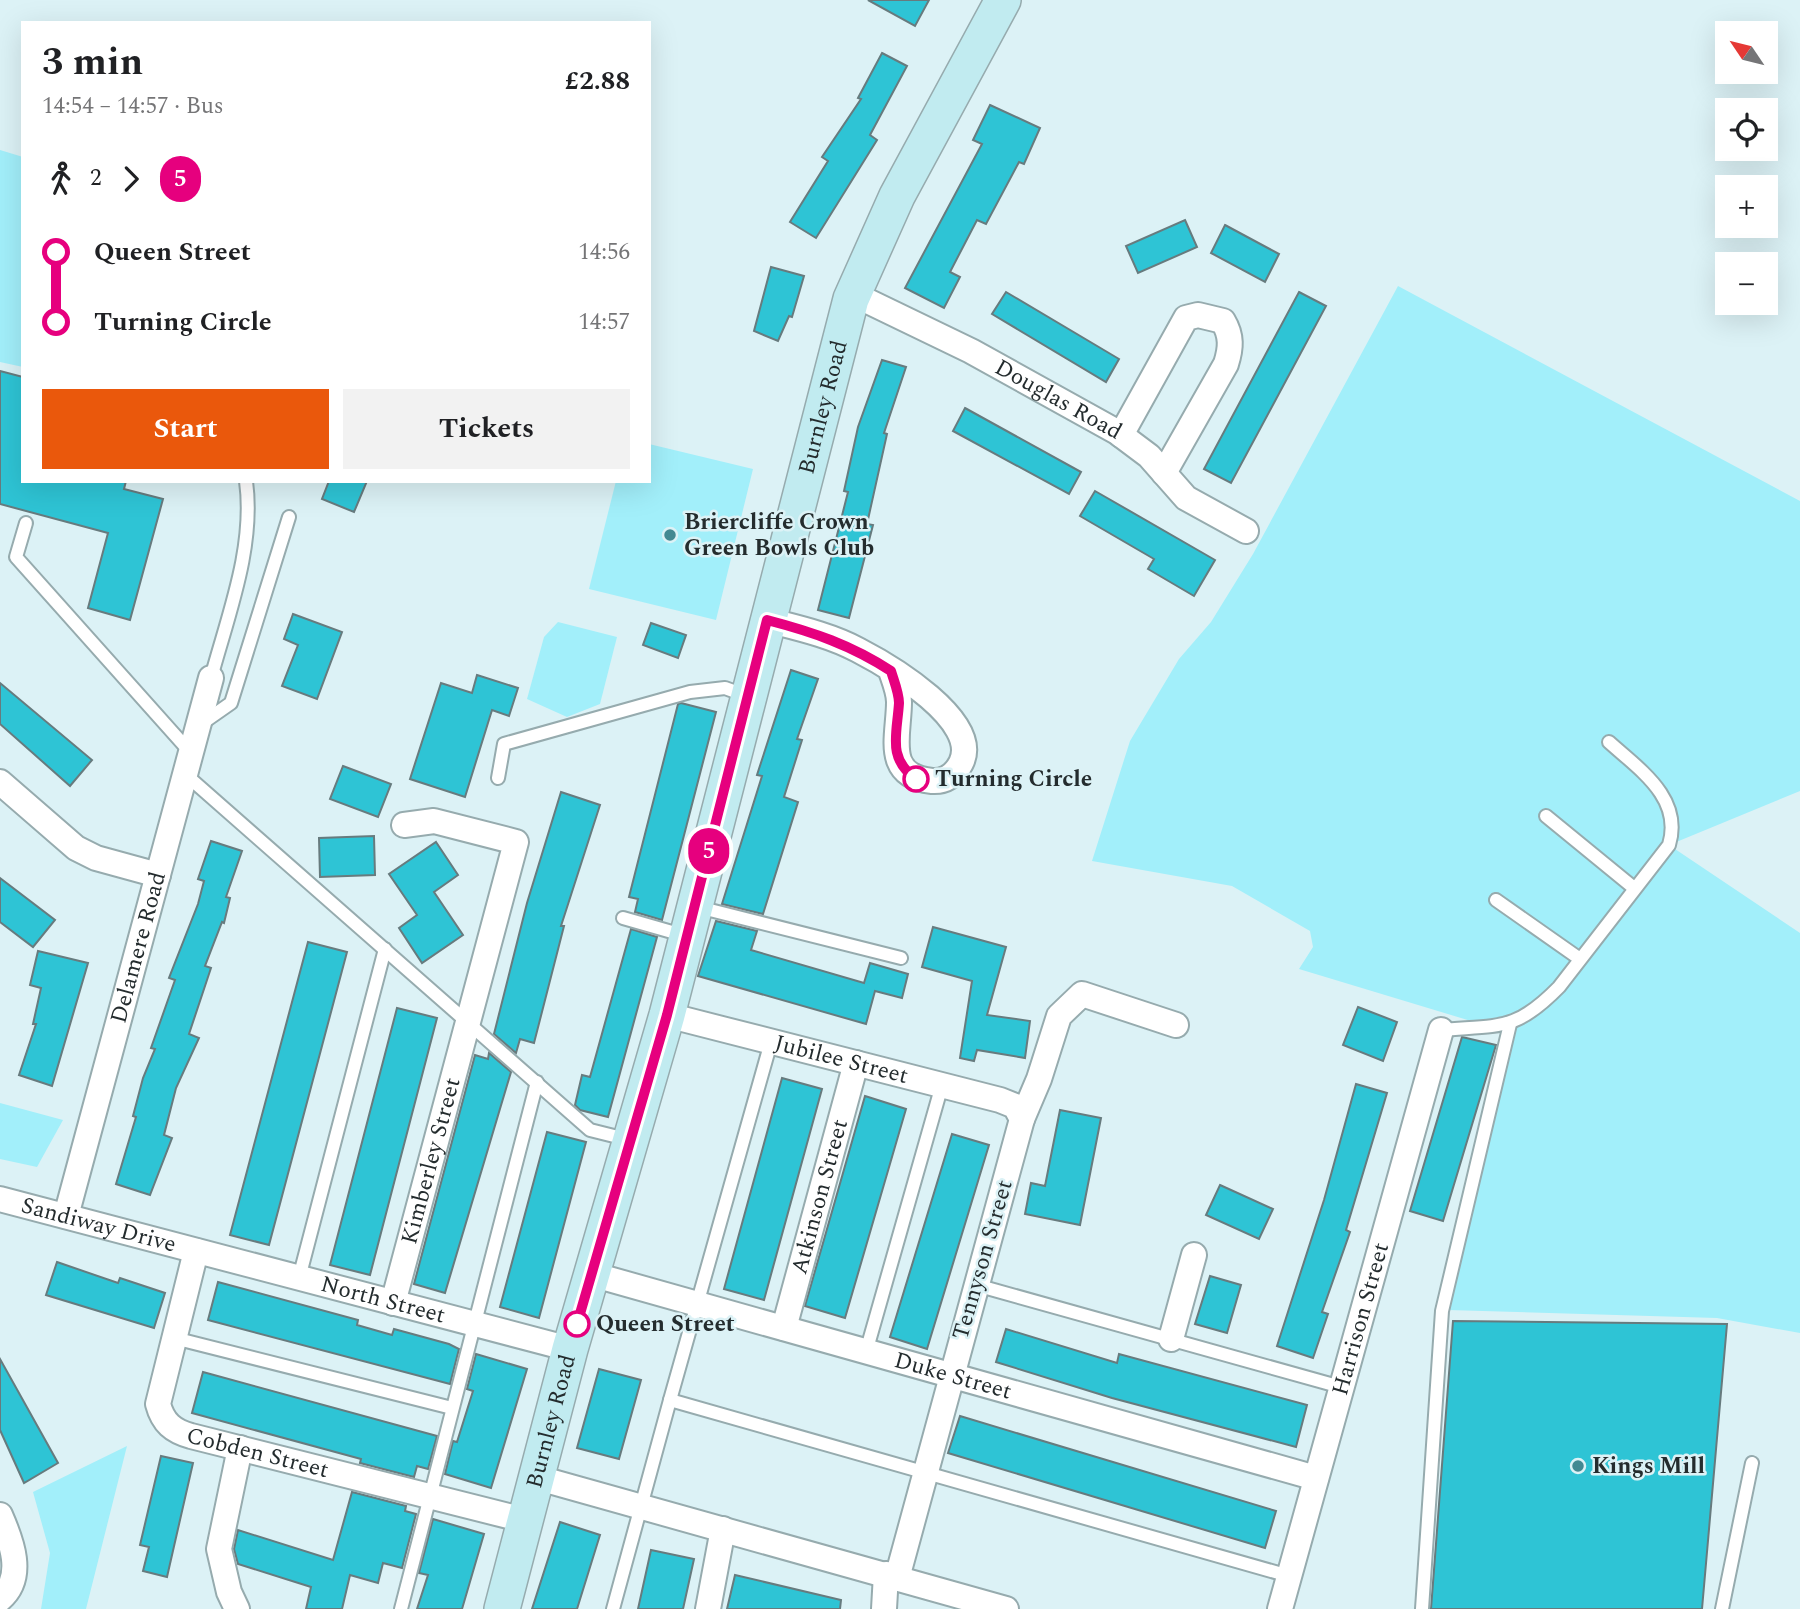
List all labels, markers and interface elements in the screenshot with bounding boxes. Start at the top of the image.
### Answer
north arrow [1715,21,1778,84]
map controls [1715,21,1778,315]
text: 3 min [42,34,143,92]
text: £2.88 [565,61,630,101]
text: 14:54 – 14:57 · Bus [42,89,224,124]
button: locate [1715,98,1778,161]
icon: walk [42,160,80,198]
icon: forward [112,160,150,198]
text: 2 [90,161,102,196]
text: 5 [174,161,187,197]
button: + [1715,175,1778,238]
text: Queen Street [94,232,251,272]
text: 14:56 [578,235,630,270]
button: − [1715,252,1778,315]
text: Turning Circle [94,302,272,342]
text: 14:57 [578,305,630,340]
street label: Burnley Road [789,336,857,478]
street label: Douglas Road [988,350,1129,449]
button: Start [42,389,329,469]
button: Tickets [343,389,630,469]
place label: Briercliffe Crown Green Bowls Club [684,505,874,566]
marker: Briercliffe Crown Green Bowls Club [662,527,678,543]
place label: Turning Circle [935,762,1092,797]
marker: Turning Circle [903,766,929,792]
line badge: 5 [686,828,732,874]
text: 5 [702,833,716,869]
street label: Delamere Road [101,868,176,1027]
street label: Jubilee Street [771,1026,912,1093]
street label: Kimberley Street [392,1074,470,1248]
street label: Atkinson Street [782,1115,857,1278]
street label: Tennyson Street [943,1176,1023,1344]
street label: Sandiway Drive [17,1188,180,1262]
street label: Harrison Street [1323,1239,1399,1399]
street label: North Street [317,1267,449,1333]
place label: Queen Street [596,1307,735,1342]
marker: Queen Street [564,1311,590,1337]
street label: Duke Street [890,1343,1016,1409]
street label: Burnley Road [517,1350,585,1492]
street label: Cobden Street [183,1418,332,1488]
place label: Kings Mill [1592,1449,1705,1484]
marker: Kings Mill [1570,1458,1586,1474]

